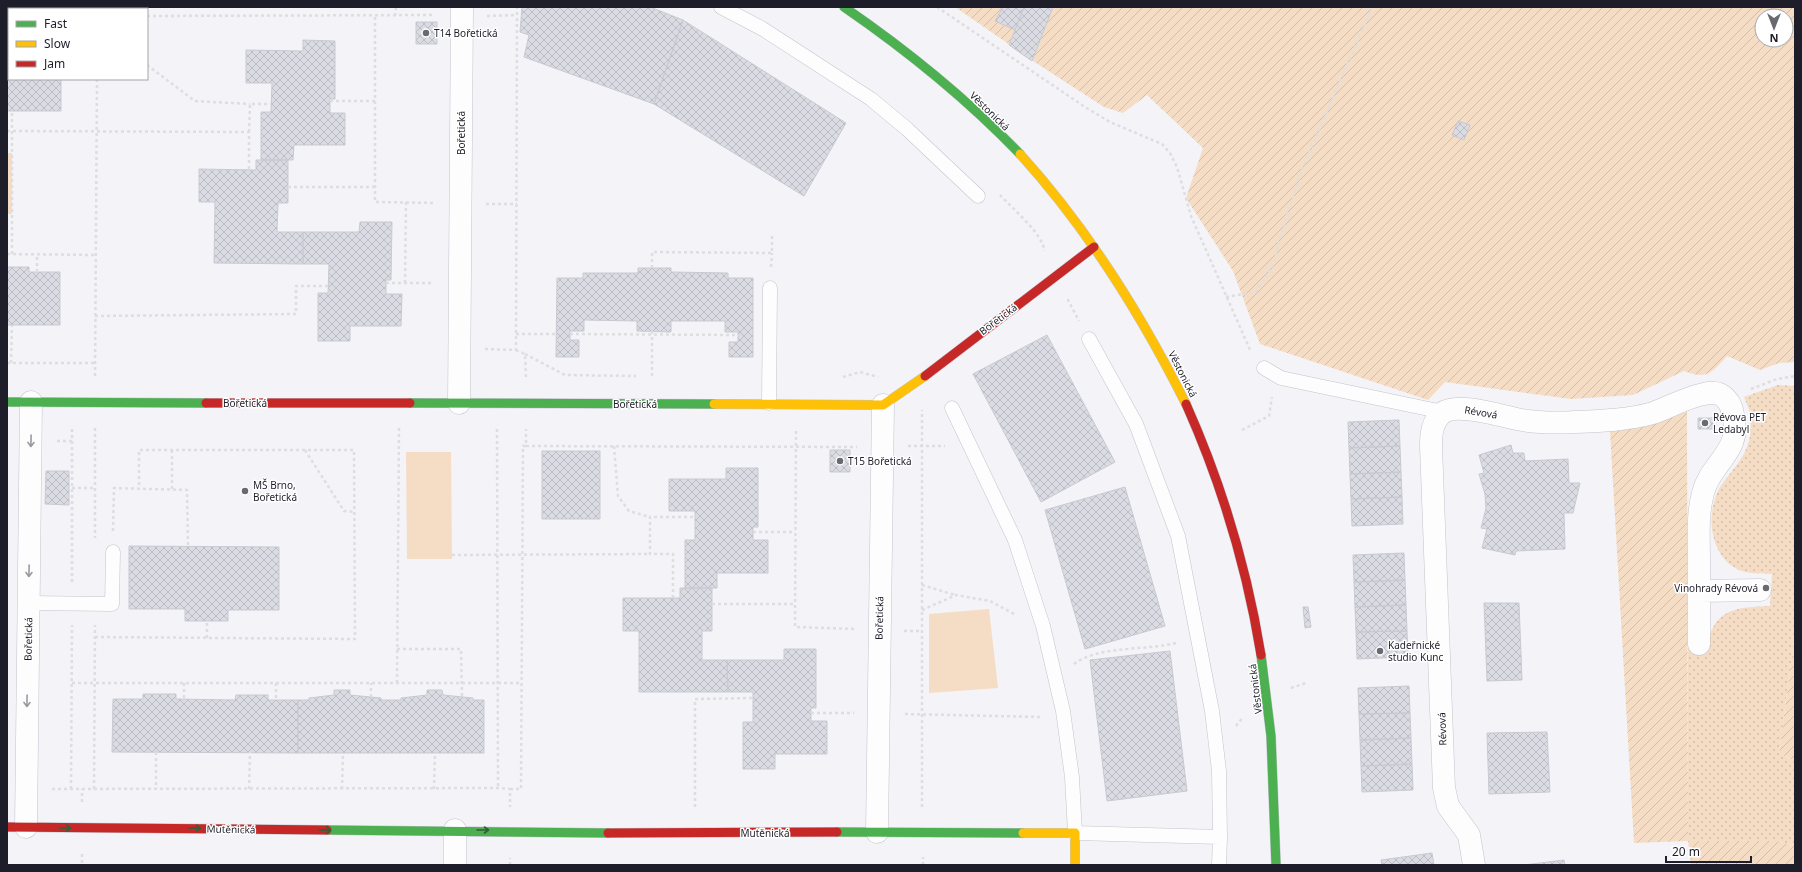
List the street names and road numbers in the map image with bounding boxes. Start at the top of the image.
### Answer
street label: Věstonická [967,88,1013,134]
street label: Bořetická [454,111,468,155]
street label: Bořetická [976,300,1020,338]
street label: Věstonická [1165,348,1201,400]
street label: Bořetická [223,396,267,410]
street label: Bořetická [613,397,657,411]
street label: Révová [1463,402,1499,422]
street label: Bořetická [872,596,886,640]
street label: Bořetická [21,617,35,661]
street label: Věstonická [1245,663,1265,715]
street label: Révová [1434,712,1450,746]
street label: Mutěnická [206,822,256,836]
street label: Mutěnická [740,826,790,840]

